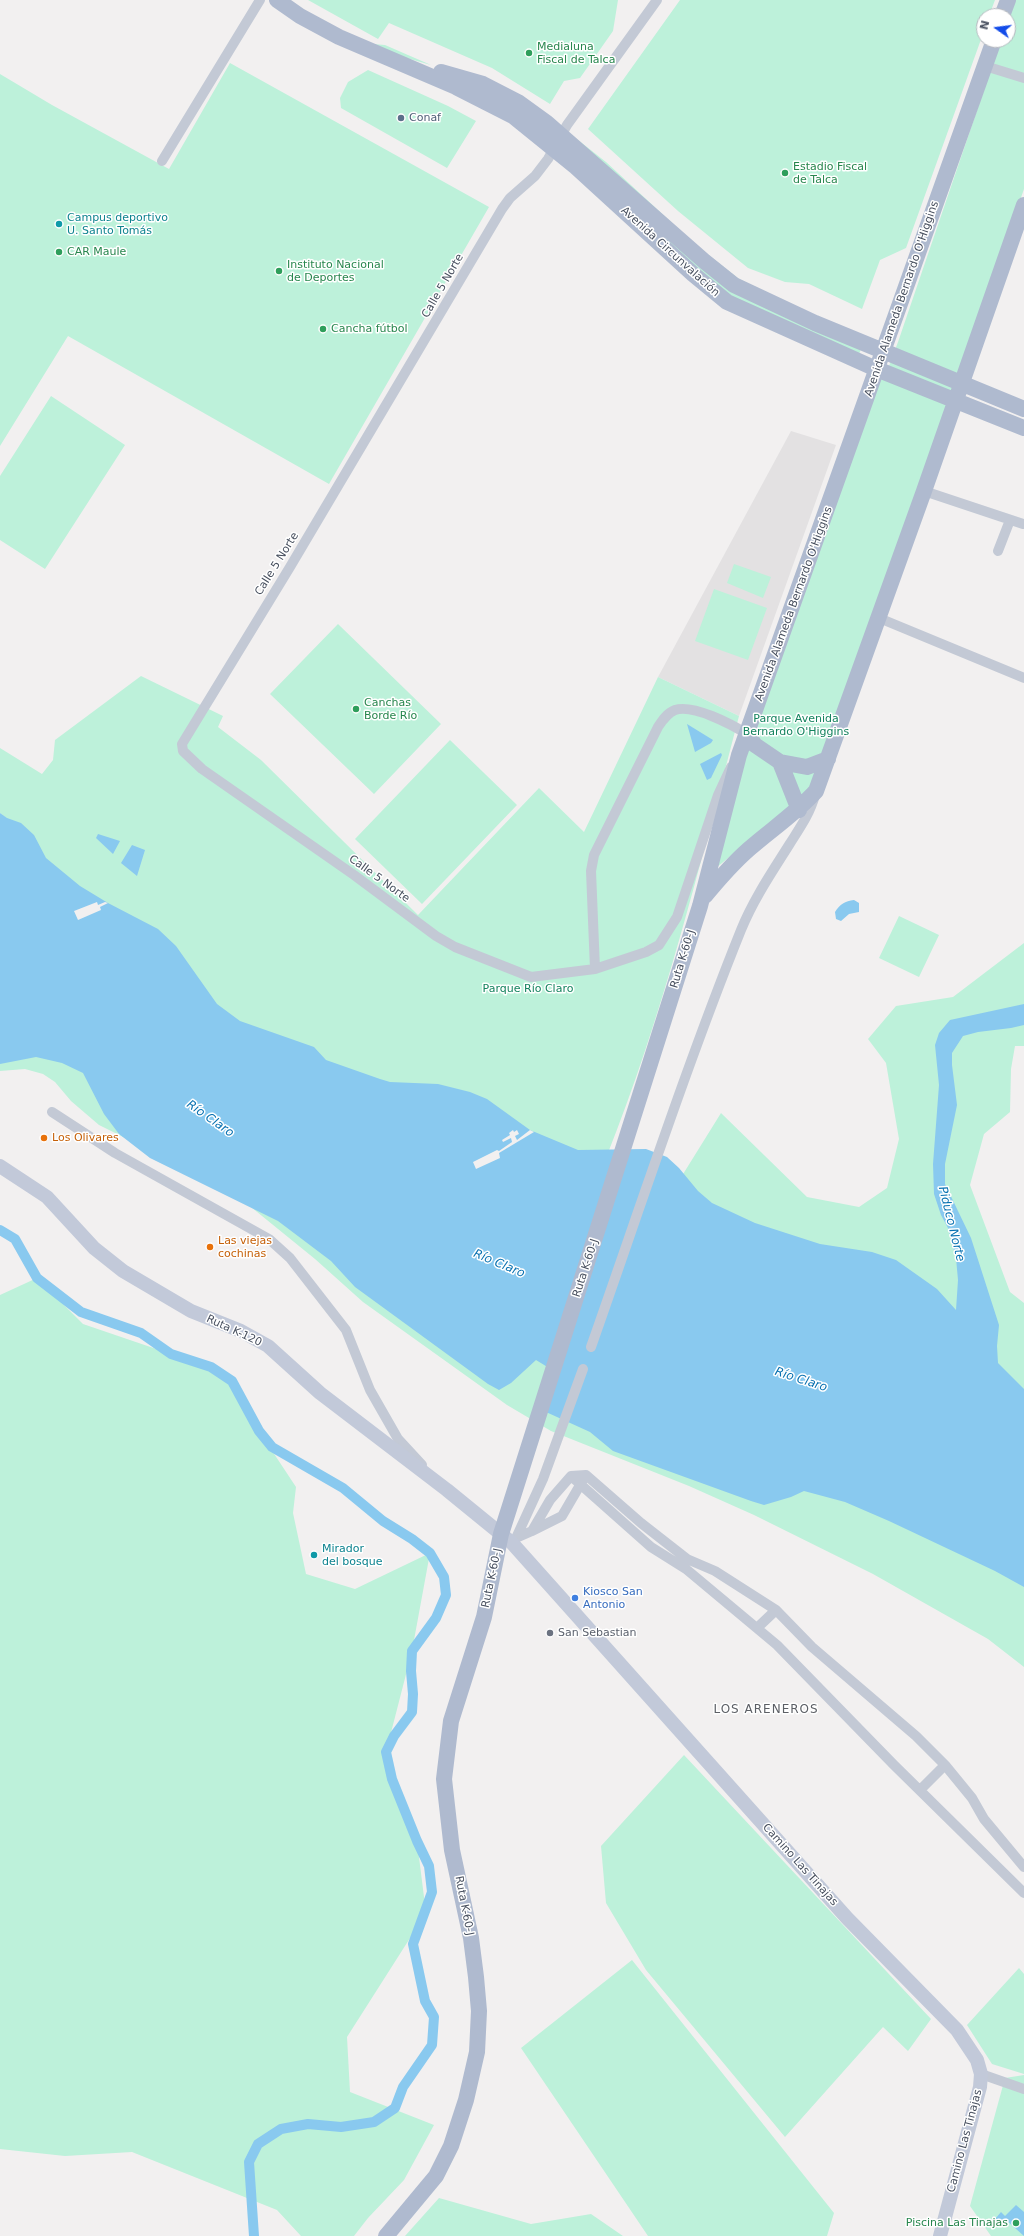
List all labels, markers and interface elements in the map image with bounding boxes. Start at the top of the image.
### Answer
north arrow [976,8,1016,48]
text: N [977,19,992,31]
place label: Medialuna Fiscal de Talca [537,40,615,66]
marker: Medialuna Fiscal de Talca [524,48,534,58]
place label: Conaf [409,111,441,125]
marker: Conaf [396,113,406,123]
place label: Estadio Fiscal de Talca [793,160,867,186]
marker: Estadio Fiscal de Talca [780,168,790,178]
street label: Avenida Alameda Bernardo O'Higgins [862,199,942,399]
street label: Avenida Circunvalación [618,204,722,300]
place label: Campus deportivo U. Santo Tomás [67,211,168,237]
marker: Campus deportivo U. Santo Tomás [54,219,64,229]
place label: CAR Maule [67,245,126,259]
marker: CAR Maule [54,247,64,257]
street label: Calle 5 Norte [419,252,467,320]
place label: Instituto Nacional de Deportes [287,258,384,284]
marker: Instituto Nacional de Deportes [274,266,284,276]
place label: Cancha fútbol [331,322,408,336]
marker: Cancha fútbol [318,324,328,334]
street label: Avenida Alameda Bernardo O'Higgins [753,505,835,703]
street label: Calle 5 Norte [252,530,302,598]
place label: Canchas Borde Río [364,696,417,722]
marker: Canchas Borde Río [351,704,361,714]
park label: Parque Avenida Bernardo O'Higgins [743,712,849,738]
street label: Calle 5 Norte [346,853,412,905]
street label: Ruta K-60-J [668,928,698,990]
park label: Parque Río Claro [483,982,573,996]
water label: Río Claro [184,1098,236,1140]
place label: Los Olivares [52,1131,119,1145]
marker: Los Olivares [39,1133,49,1143]
water label: Piduco Norte [935,1185,967,1263]
place label: Las viejas cochinas [218,1234,272,1260]
street label: Ruta K-60-J [570,1237,602,1299]
marker: Las viejas cochinas [205,1242,215,1252]
water label: Río Claro [471,1247,527,1281]
street label: Ruta K-120 [204,1312,264,1350]
water label: Río Claro [773,1365,829,1395]
place label: Mirador del bosque [322,1542,382,1568]
street label: Ruta K-60-J [479,1547,505,1609]
marker: Mirador del bosque [309,1550,319,1560]
place label: Kiosco San Antonio [583,1585,643,1611]
marker: Kiosco San Antonio [570,1593,580,1603]
place label: San Sebastian [558,1626,636,1640]
marker: San Sebastian [545,1628,555,1638]
district label: LOS ARENEROS [713,1703,819,1717]
street label: Camino Las Tinajas [760,1821,840,1909]
street label: Ruta K-60-J [452,1875,476,1937]
street label: Camino Las Tinajas [945,2088,985,2194]
place label: Piscina Las Tinajas [906,2216,1008,2230]
marker: Piscina Las Tinajas [1011,2218,1021,2228]

